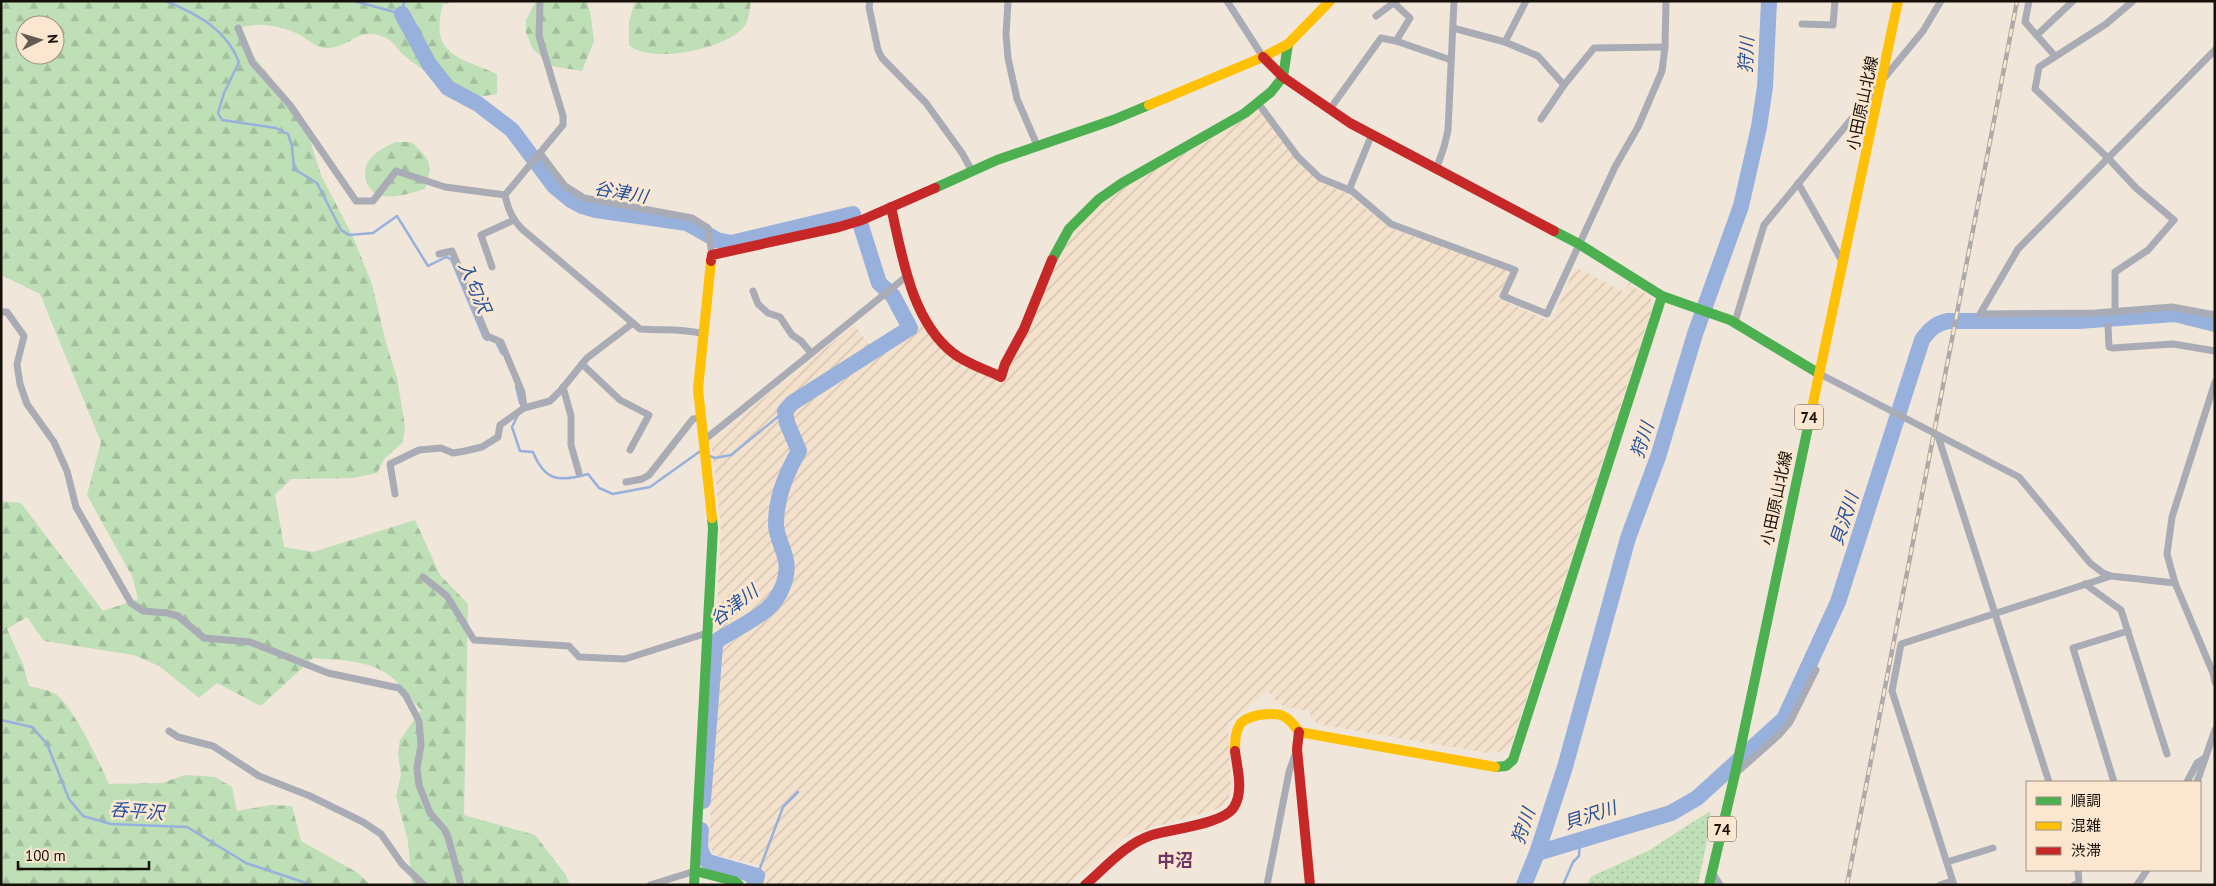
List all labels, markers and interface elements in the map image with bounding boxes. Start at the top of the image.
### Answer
north arrow [15,15,65,65]
text: N [44,33,62,44]
water label: 狩川 [1734,34,1759,74]
street label: 小田原山北線 [1842,54,1882,152]
water label: 谷津川 [592,176,652,208]
water label: 入匂沢 [454,258,497,318]
road number: 74 [1795,404,1823,430]
water label: 狩川 [1626,417,1659,461]
street label: 小田原山北線 [1756,449,1796,547]
water label: 貝沢川 [1825,488,1864,548]
water label: 谷津川 [706,578,764,630]
legend [2026,781,2201,871]
text: 順調 [2071,791,2101,810]
water label: 貝沢川 [1561,795,1621,834]
water label: 呑平沢 [109,798,167,824]
water label: 狩川 [1506,803,1540,847]
road number: 74 [1708,816,1736,842]
text: 混雑 [2071,816,2101,835]
scale bar [18,838,149,870]
text: 渋滞 [2071,841,2101,860]
text: 100 m [25,846,66,865]
district label: 中沼 [1157,849,1193,872]

